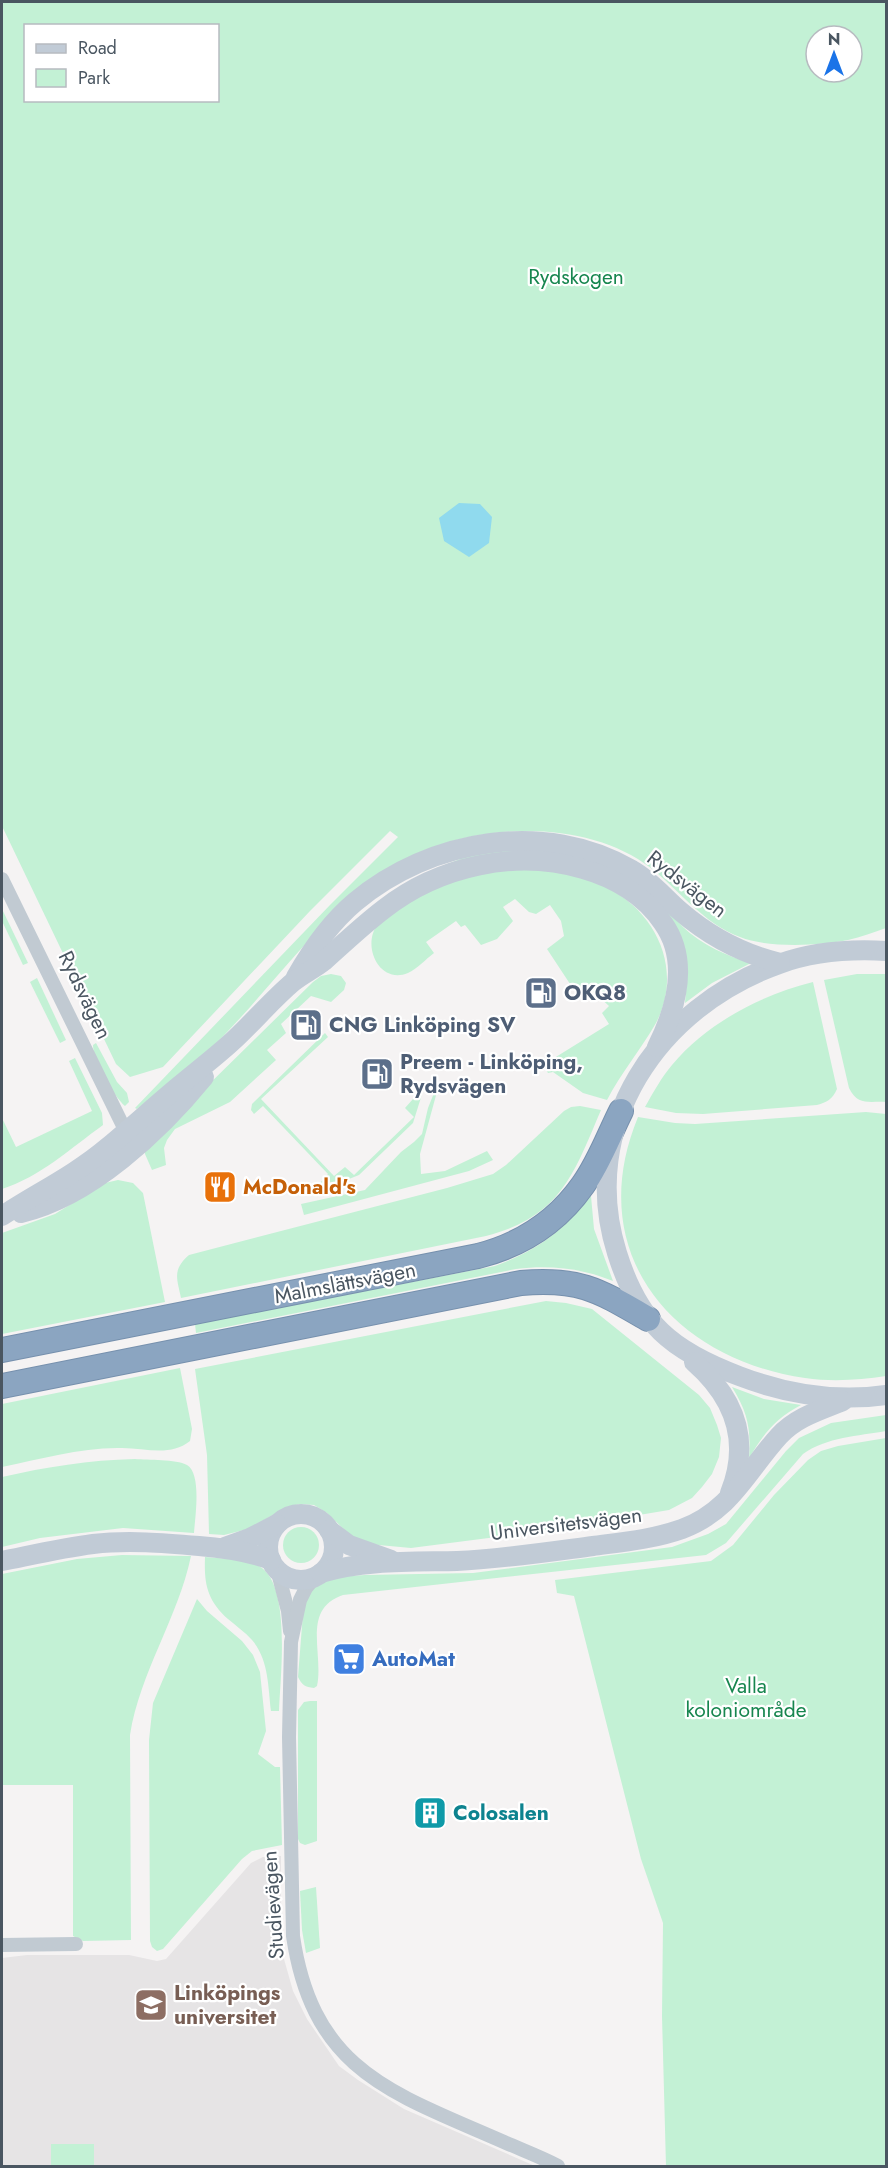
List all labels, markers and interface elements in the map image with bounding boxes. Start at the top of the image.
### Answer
legend [24,24,219,102]
north arrow [804,24,864,84]
text: N [828,28,840,51]
text: Road [78,35,117,61]
text: Park [78,65,110,91]
park label: Rydskogen [528,262,624,292]
street label: Rydsvägen [641,843,733,925]
street label: Rydsvägen [51,946,119,1044]
fuel station icon: OKQ8 [523,975,559,1011]
place label: OKQ8 [564,978,626,1008]
fuel station icon: CNG Linköping SV [288,1007,324,1043]
place label: CNG Linköping SV [329,1010,516,1040]
place label: Preem - Linköping, Rydsvägen [400,1047,583,1101]
fuel station icon: Preem - Linköping, Rydsvägen [359,1056,395,1092]
restaurant icon: McDonald's [202,1169,238,1205]
place label: McDonald's [243,1172,356,1202]
street label: Malmslättsvägen [272,1255,418,1311]
street label: Universitetsvägen [488,1500,644,1548]
supermarket icon: AutoMat [331,1641,367,1677]
place label: AutoMat [371,1644,455,1674]
park label: Valla koloniområde [685,1671,807,1725]
building icon: Colosalen [412,1795,448,1831]
place label: Colosalen [453,1798,549,1828]
street label: Studievägen [254,1850,292,1960]
place label: Linköpings universitet [174,1978,281,2032]
school or university icon: Linköpings universitet [133,1987,169,2023]

